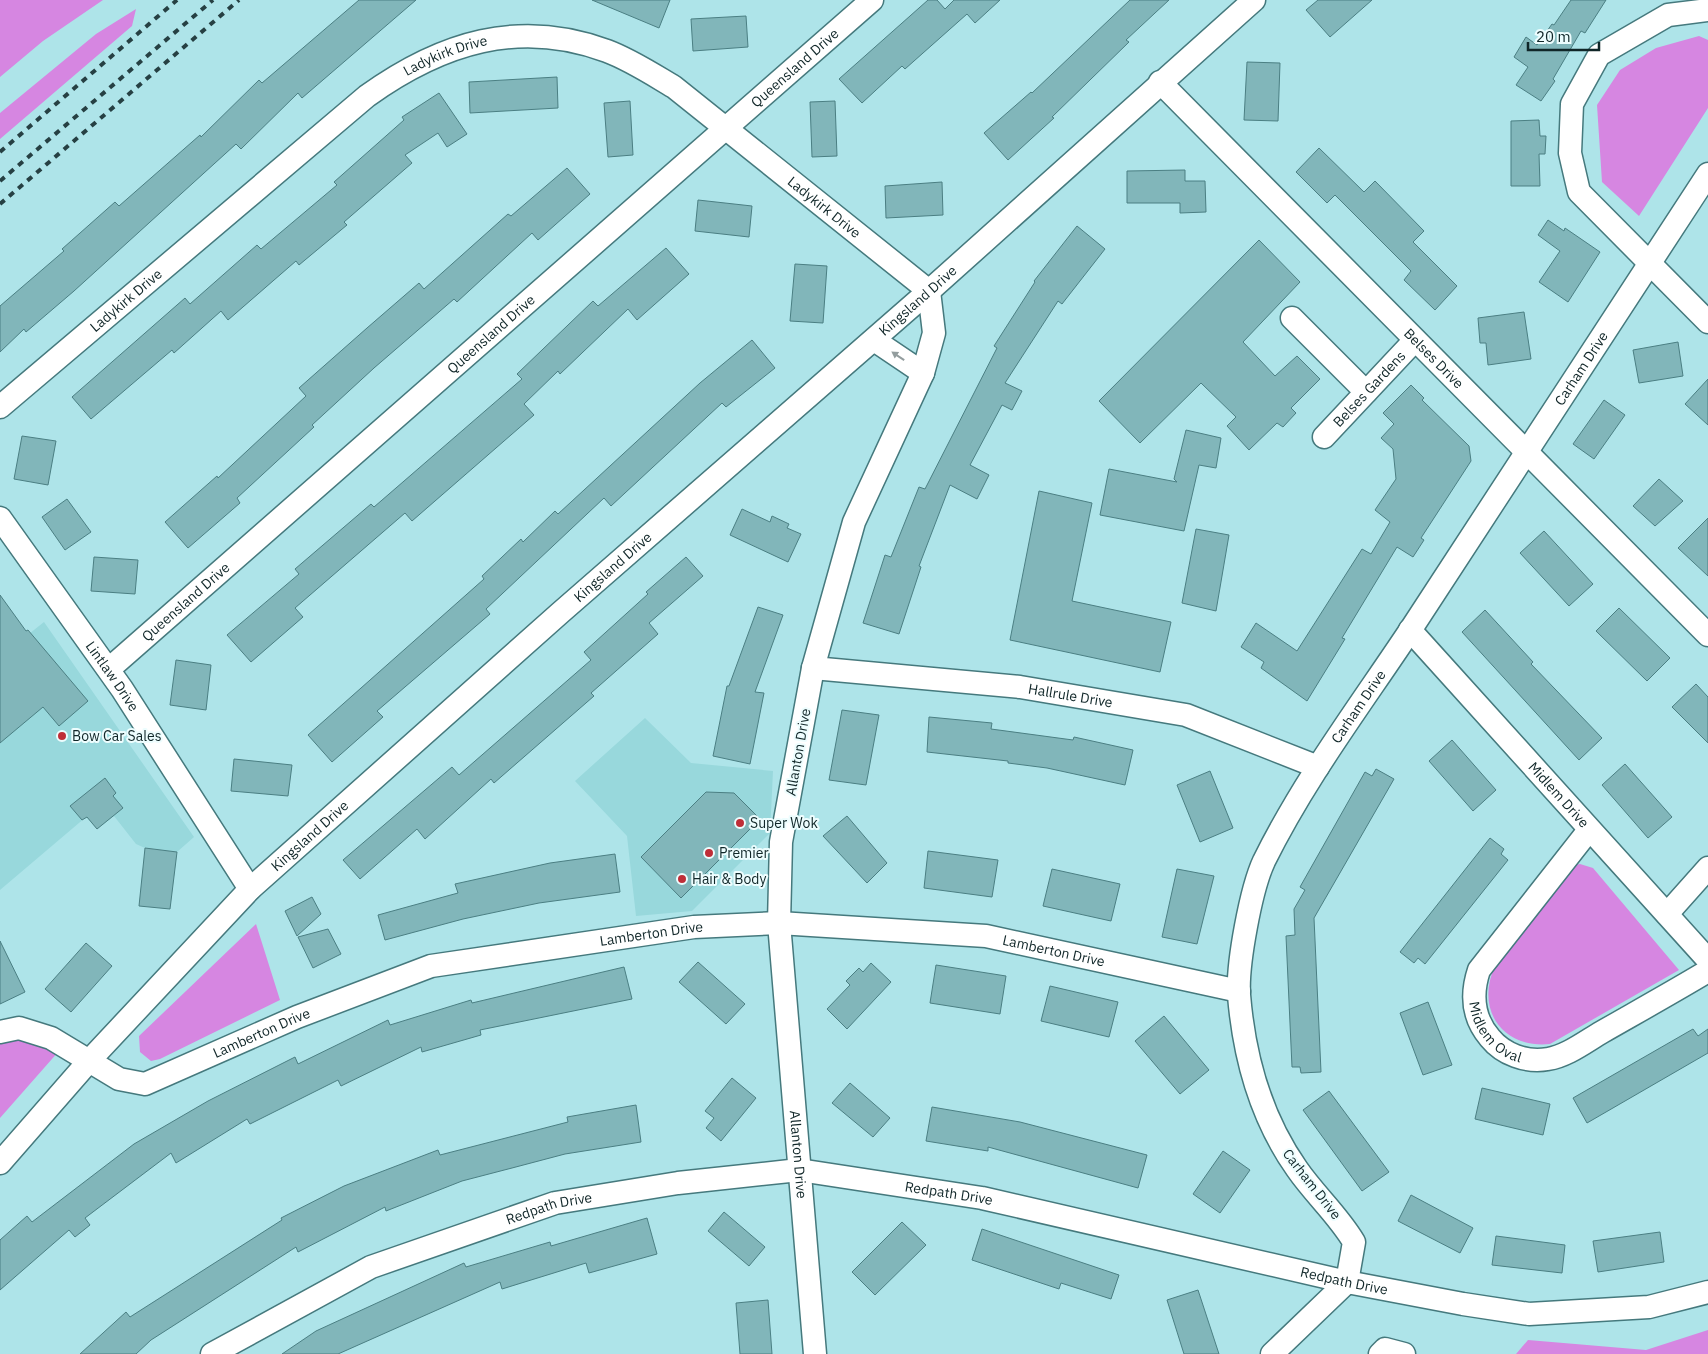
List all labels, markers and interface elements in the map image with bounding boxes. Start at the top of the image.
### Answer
scale bar [1528,20,1599,52]
street label: Queensland Drive [747,24,843,111]
text: 20 m [1536,27,1571,46]
street label: Ladykirk Drive [400,31,489,80]
street label: Ladykirk Drive [784,172,865,242]
street label: Kingsland Drive [875,261,961,340]
street label: Ladykirk Drive [86,265,166,336]
street label: Queensland Drive [443,290,539,378]
street label: Belses Drive [1400,324,1468,393]
street label: Carham Drive [1550,328,1612,409]
street label: Belses Gardens [1329,347,1409,431]
one-way arrow [891,351,905,361]
street label: Kingsland Drive [570,528,656,606]
street label: Queensland Drive [138,558,234,645]
street label: Lintlaw Drive [82,638,143,715]
street label: Carham Drive [1327,666,1390,747]
street label: Hallrule Drive [1027,680,1114,712]
street label: Allanton Drive [781,707,815,797]
place label: Bow Car Sales [72,727,162,745]
marker: Bow Car Sales [56,730,68,742]
street label: Midlem Drive [1524,758,1593,832]
street label: Kingsland Drive [267,796,353,875]
place label: Super Wok [750,814,818,832]
marker: Super Wok [734,817,746,829]
place label: Premier [719,844,769,862]
marker: Premier [703,847,715,859]
place label: Hair & Body [692,870,766,888]
marker: Hair & Body [676,873,688,885]
street label: Lamberton Drive [598,918,704,950]
street label: Lamberton Drive [1001,931,1107,971]
street label: Midlem Oval [1465,1000,1524,1066]
street label: Lamberton Drive [210,1004,313,1062]
street label: Allanton Drive [786,1110,811,1200]
street label: Carham Drive [1279,1145,1345,1223]
street label: Redpath Drive [904,1177,995,1209]
street label: Redpath Drive [503,1188,594,1228]
street label: Redpath Drive [1299,1263,1390,1299]

